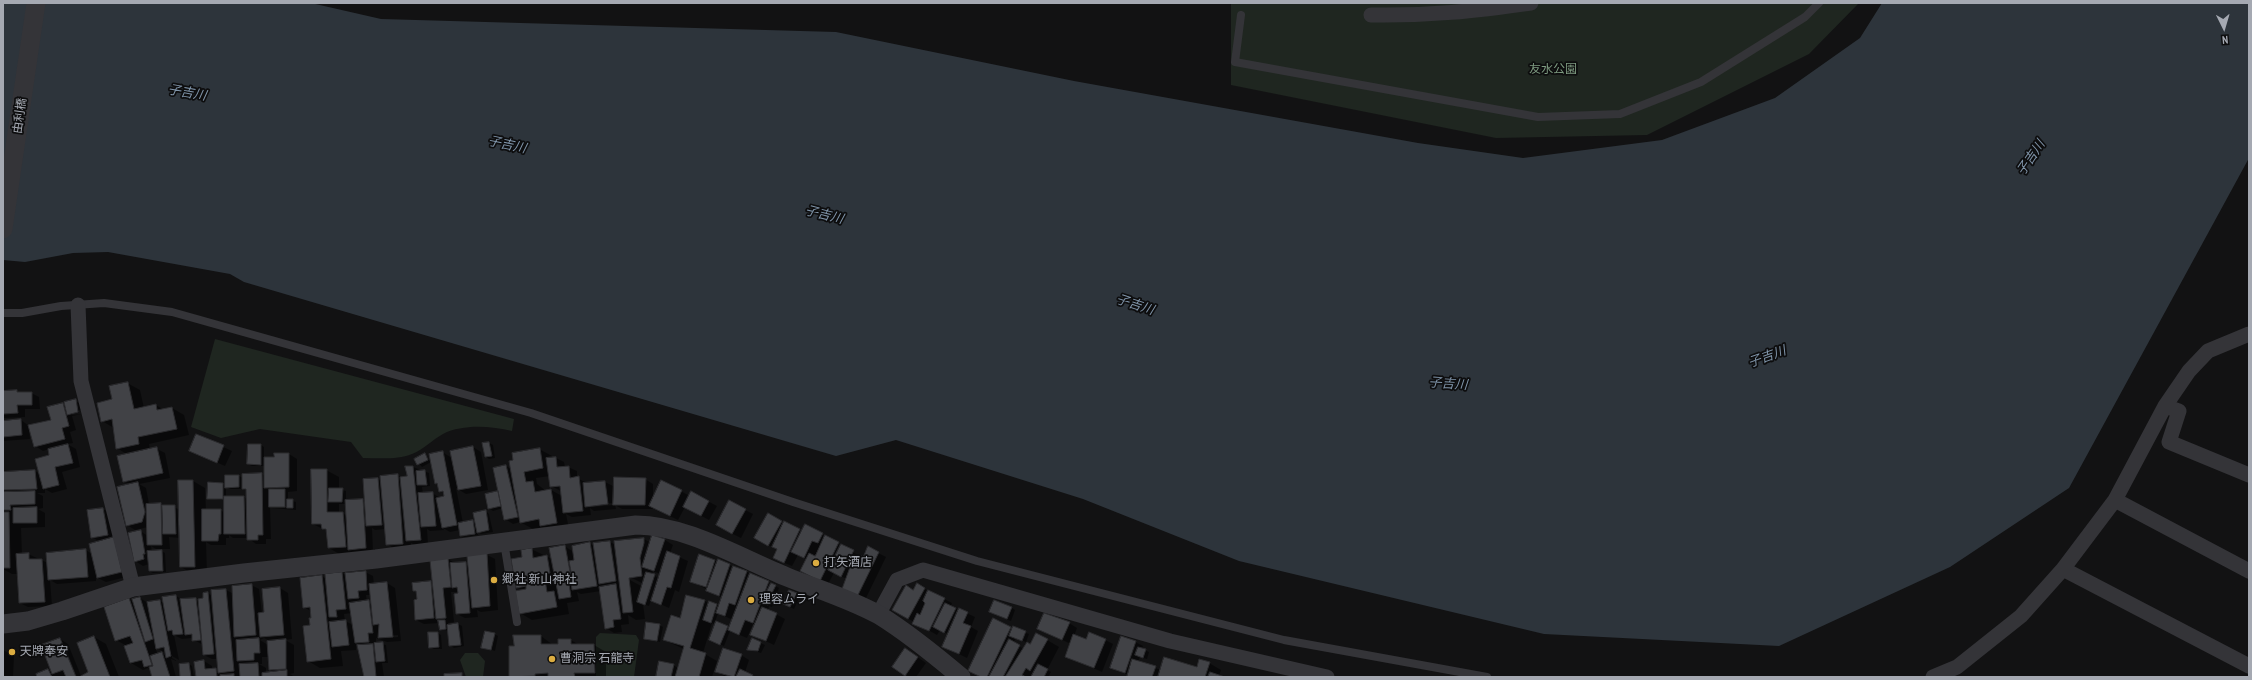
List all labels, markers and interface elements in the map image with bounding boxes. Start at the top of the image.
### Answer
north arrow [2204,8,2244,48]
text: N [2221,33,2229,47]
park label: 友水公園 [1529,63,1577,77]
water label: 子吉川 [166,82,208,104]
street label: 由利橋 [10,97,30,135]
water label: 子吉川 [486,133,528,157]
water label: 子吉川 [2014,137,2048,179]
water label: 子吉川 [803,203,845,227]
water label: 子吉川 [1114,292,1156,318]
water label: 子吉川 [1746,343,1788,371]
water label: 子吉川 [1428,375,1468,393]
place label: 打矢酒店 [824,556,872,570]
marker: 打矢酒店 [811,558,821,568]
place label: 郷社 新山神社 [502,573,577,587]
marker: 郷社 新山神社 [489,575,499,585]
place label: 理容ムライ [759,593,819,607]
marker: 理容ムライ [746,595,756,605]
place label: 天牌奉安 [20,645,68,659]
marker: 天牌奉安 [7,647,17,657]
place label: 曹洞宗 石龍寺 [560,652,635,666]
marker: 曹洞宗 石龍寺 [547,654,557,664]

